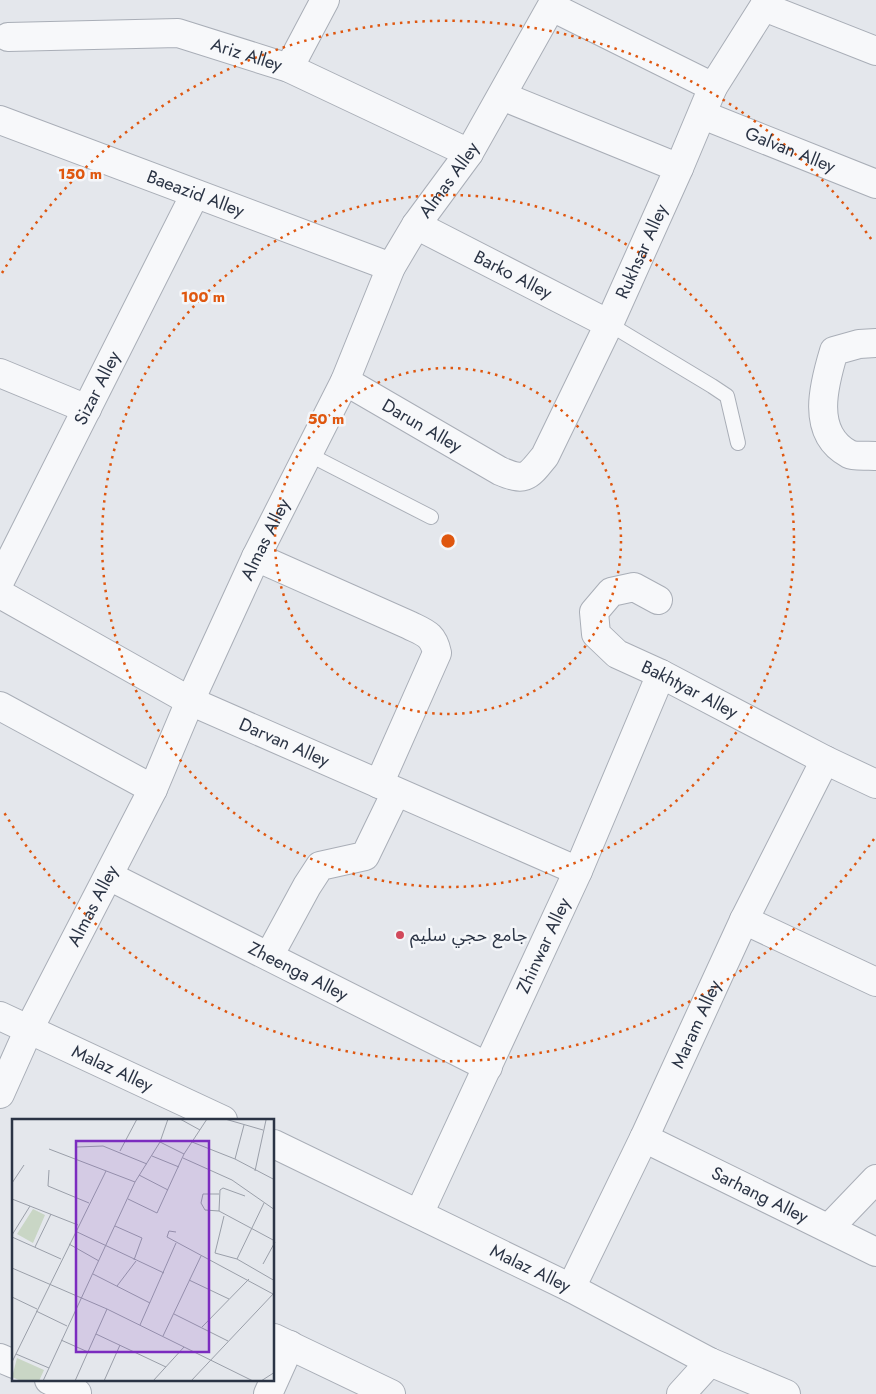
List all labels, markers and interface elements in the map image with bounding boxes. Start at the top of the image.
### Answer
street label: Ariz Alley [208,31,286,78]
street label: Galvan Alley [741,120,839,180]
street label: Almas Alley [412,137,486,223]
text: 150 m [58,163,102,185]
street label: Baeazid Alley [143,163,248,224]
street label: Rukhsar Alley [609,200,674,303]
street label: Barko Alley [469,244,557,306]
text: 100 m [181,286,225,308]
street label: Sizar Alley [68,346,127,430]
street label: Darun Alley [377,392,467,459]
text: 50 m [308,408,344,430]
street label: Almas Alley [234,494,297,585]
centre of rings [439,532,457,550]
street label: Bakhtyar Alley [637,654,743,725]
street label: Darvan Alley [235,711,334,774]
street label: Almas Alley [61,860,125,951]
street label: Zhinwar Alley [510,893,577,998]
place label: جامع حجي سليم [410,922,527,949]
marker: جامع حجي سليم [394,929,406,941]
street label: Zheenga Alley [244,935,353,1008]
street label: Maram Alley [665,976,728,1073]
street label: Malaz Alley [68,1038,157,1099]
inset map [12,1119,275,1382]
street label: Sarhang Alley [707,1160,813,1230]
street label: Malaz Alley [486,1238,575,1299]

